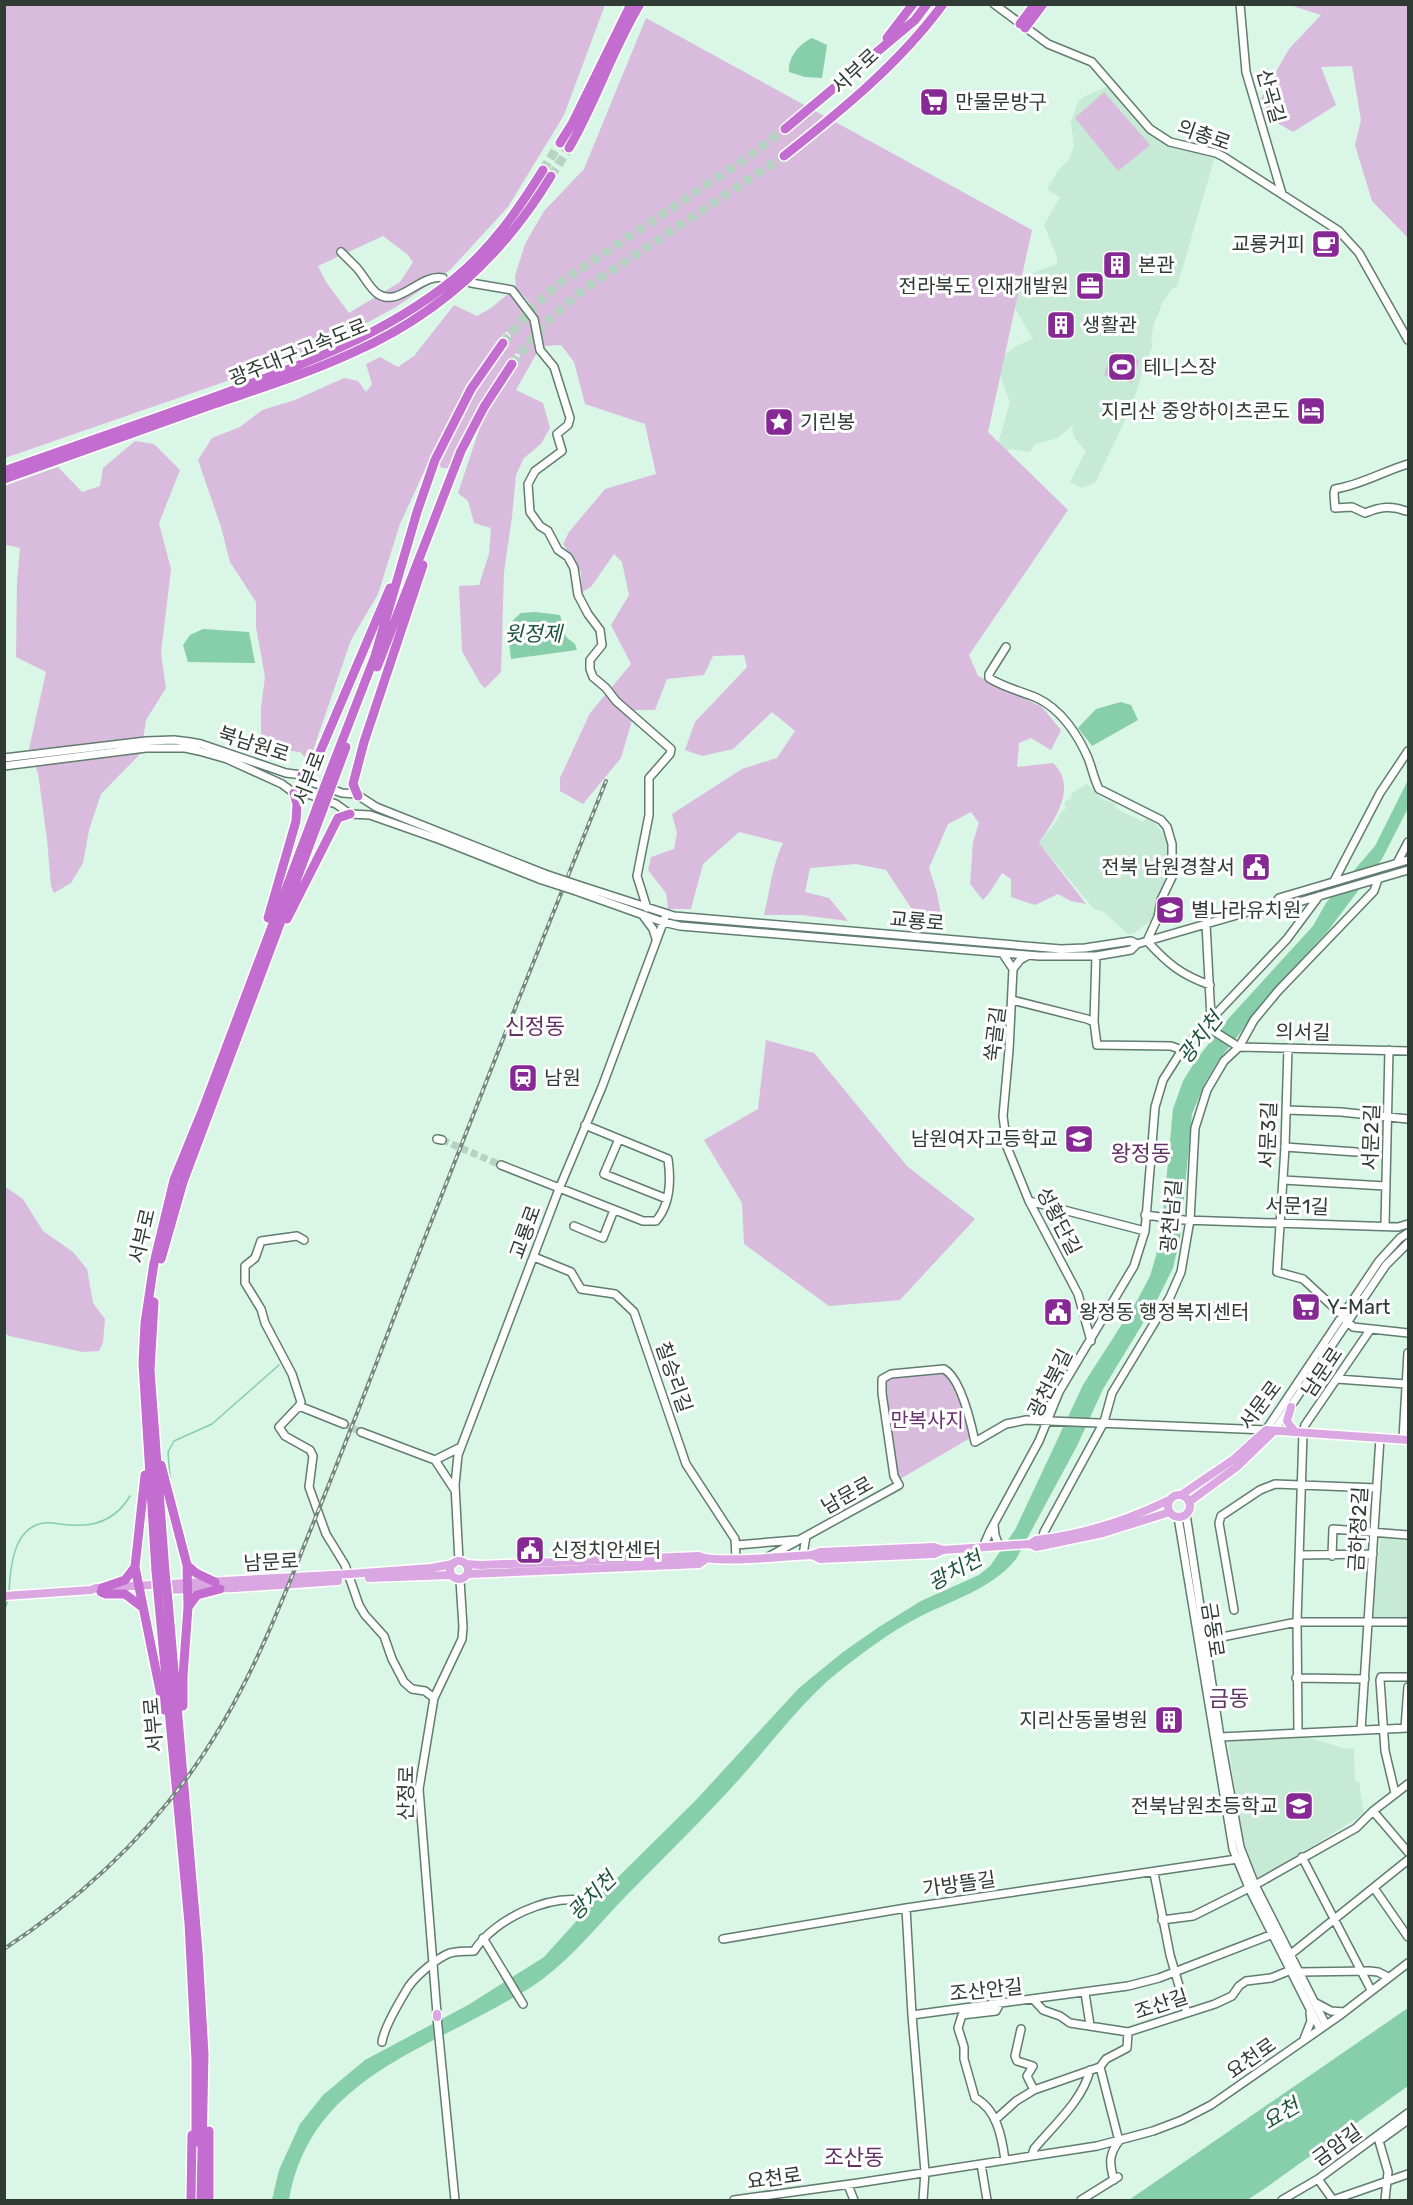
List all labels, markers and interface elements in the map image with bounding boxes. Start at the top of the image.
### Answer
street label: 서부로 [827,43,883,99]
street label: 산곡길 [1252,66,1290,126]
supermarket icon: 만물문방구 [918,86,950,118]
place label: 만물문방구 [955,90,1047,114]
street label: 의총로 [1174,115,1234,155]
cafe icon: 교룡커피 [1310,228,1342,260]
place label: 교룡커피 [1231,232,1305,256]
building icon: 본관 [1101,249,1133,281]
place label: 본관 [1138,253,1175,277]
office icon: 전라북도 인재개발원 [1074,270,1106,302]
place label: 전라북도 인재개발원 [899,274,1069,298]
building icon: 생활관 [1045,309,1077,341]
street label: 광주대구고속도로 [225,313,371,391]
place label: 생활관 [1082,313,1137,337]
sports icon: 테니스장 [1106,351,1138,383]
place label: 테니스장 [1143,355,1217,379]
hotel icon: 지리산 중앙하이츠콘도 [1295,395,1327,427]
place label: 지리산 중앙하이츠콘도 [1101,399,1290,423]
place icon: 기린봉 [763,406,795,438]
place label: 기린봉 [800,410,855,434]
water label: 윗정제 [504,621,565,646]
street label: 북남원로 [215,721,293,767]
street label: 서부로 [288,748,330,808]
public building icon: 전북 남원경찰서 [1240,851,1272,883]
place label: 전북 남원경찰서 [1101,855,1235,879]
school or university icon: 별나라유치원 [1154,894,1186,926]
place label: 별나라유치원 [1191,898,1301,922]
street label: 교룡로 [888,907,946,935]
street label: 쑥골길 [980,1005,1010,1063]
water label: 광치천 [1172,1005,1229,1068]
district label: 신정동 [505,1013,565,1040]
street label: 의서길 [1275,1020,1331,1044]
station icon: 남원 [507,1062,539,1094]
place label: 남원 [544,1066,581,1090]
street label: 서문3길 [1255,1101,1281,1169]
street label: 서문2길 [1358,1103,1384,1171]
school or university icon: 남원여자고등학교 [1063,1123,1095,1155]
place label: 남원여자고등학교 [911,1127,1058,1151]
district label: 왕정동 [1111,1140,1171,1167]
street label: 광천남길 [1156,1178,1186,1254]
street label: 성황단길 [1032,1183,1086,1259]
street label: 서문1길 [1265,1193,1329,1219]
street label: 교룡로 [504,1202,546,1262]
street label: 서부로 [124,1206,160,1266]
supermarket icon: Y-Mart [1290,1291,1322,1323]
place label: Y-Mart [1327,1295,1391,1319]
public building icon: 왕정동 행정복지센터 [1042,1296,1074,1328]
place label: 왕정동 행정복지센터 [1079,1300,1250,1324]
street label: 칠승리길 [651,1338,697,1416]
street label: 남문로 [1297,1342,1347,1402]
street label: 광천북길 [1023,1345,1077,1421]
street label: 서문로 [1234,1376,1286,1434]
park label: 만복사지 [890,1408,964,1432]
street label: 남문로 [817,1471,877,1519]
street label: 금하정2길 [1344,1486,1372,1572]
public building icon: 신정치안센터 [514,1534,546,1566]
place label: 신정치안센터 [551,1538,661,1562]
water label: 광치천 [923,1544,989,1596]
street label: 남문로 [243,1549,299,1575]
street label: 금동로 [1197,1601,1229,1659]
district label: 금동 [1209,1685,1249,1712]
street label: 서부로 [139,1696,167,1754]
building icon: 지리산동물병원 [1153,1704,1185,1736]
place label: 지리산동물병원 [1019,1708,1148,1732]
street label: 산정로 [394,1765,418,1821]
school or university icon: 전북남원초등학교 [1283,1790,1315,1822]
place label: 전북남원초등학교 [1131,1794,1278,1818]
water label: 광치천 [562,1864,623,1925]
street label: 가방뜰길 [921,1867,997,1901]
street label: 조산안길 [948,1974,1024,2006]
street label: 조산길 [1131,1984,1191,2024]
street label: 요천로 [1222,2032,1280,2084]
water label: 요천 [1258,2092,1306,2134]
street label: 금암길 [1308,2119,1366,2171]
district label: 조산동 [824,2144,884,2171]
street label: 요천로 [745,2162,803,2194]

